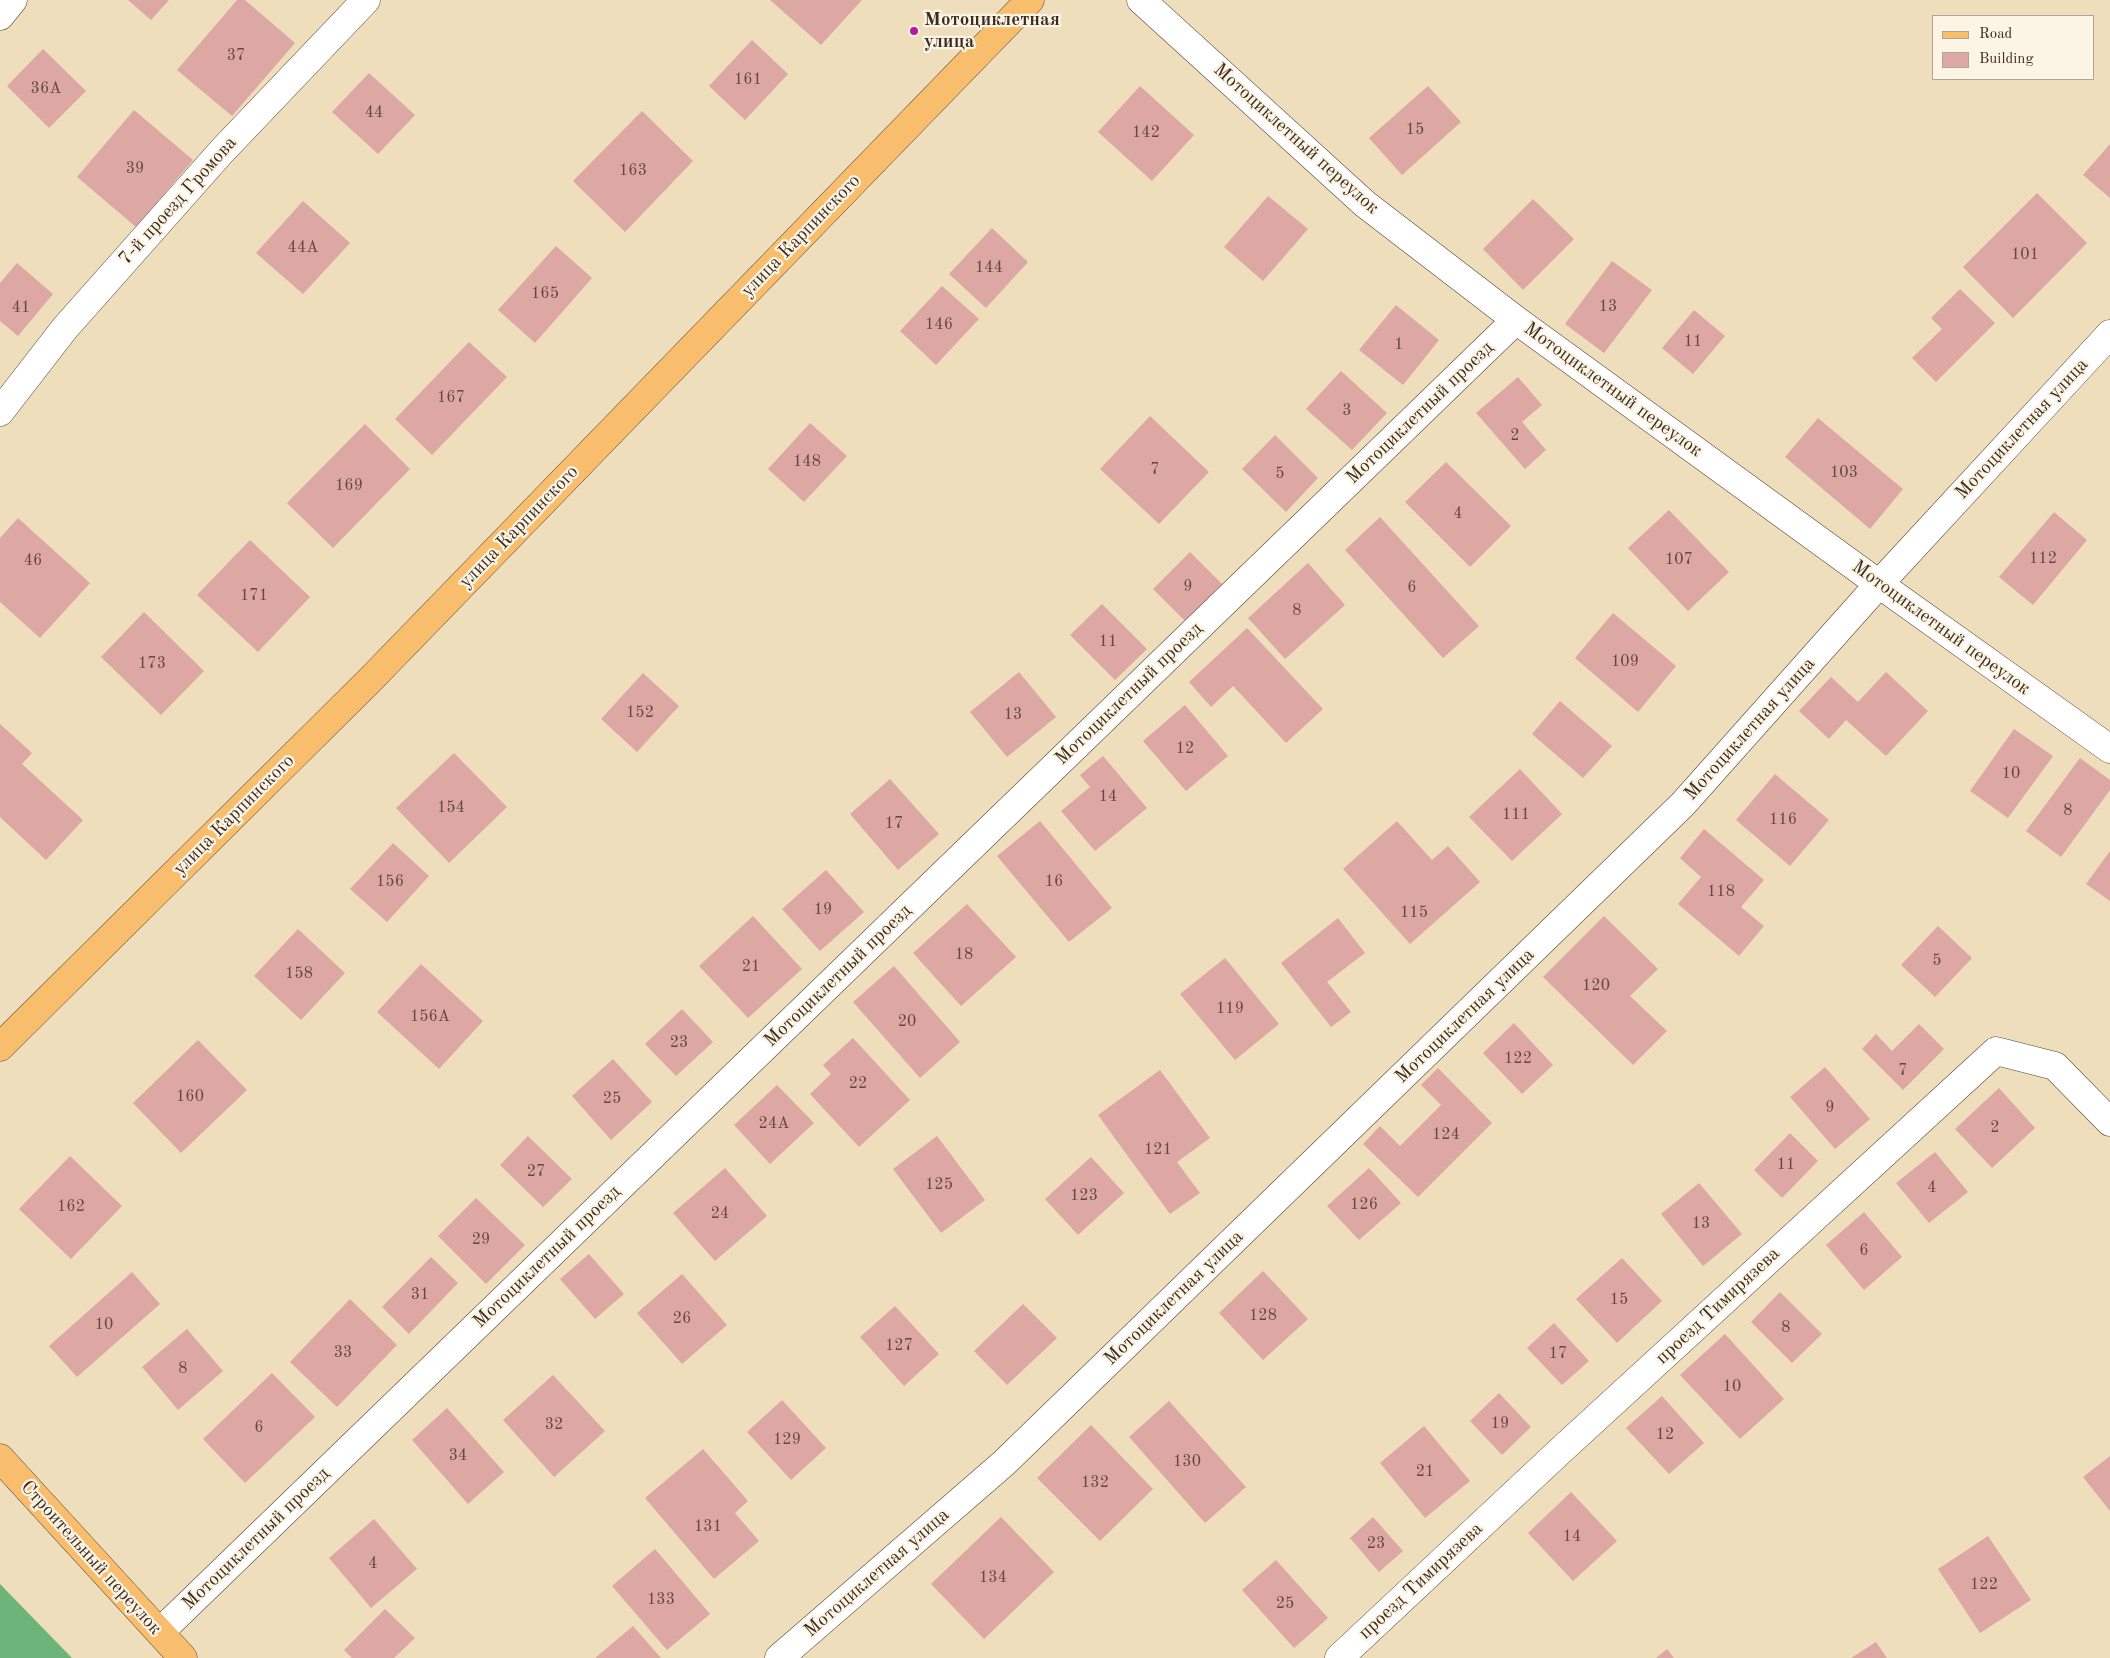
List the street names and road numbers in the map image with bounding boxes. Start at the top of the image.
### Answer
street label: Мотоциклетный переулок [1208,59,1384,219]
street label: 7-й проезд Громова [114,132,242,270]
street label: улица Карпинского [737,170,865,302]
street label: Мотоциклетный переулок [1519,318,1707,462]
street label: Мотоциклетный проезд [1342,337,1498,489]
street label: Мотоциклетная улица [1951,354,2093,504]
street label: улица Карпинского [455,461,583,593]
street label: Мотоциклетный переулок [1847,556,2035,700]
street label: Мотоциклетный проезд [1051,618,1207,770]
street label: Мотоциклетная улица [1680,653,1820,805]
street label: улица Карпинского [169,750,299,880]
street label: Мотоциклетный проезд [760,900,916,1052]
street label: Мотоциклетная улица [1391,944,1539,1088]
street label: Мотоциклетный проезд [469,1181,625,1333]
street label: Мотоциклетная улица [1100,1226,1248,1370]
street label: проезд Тимирязева [1651,1243,1785,1369]
street label: Мотоциклетный проезд [178,1463,334,1615]
street label: Строительный переулок [16,1476,166,1640]
street label: Мотоциклетная улица [800,1504,954,1642]
street label: проезд Тимирязева [1354,1518,1488,1644]

